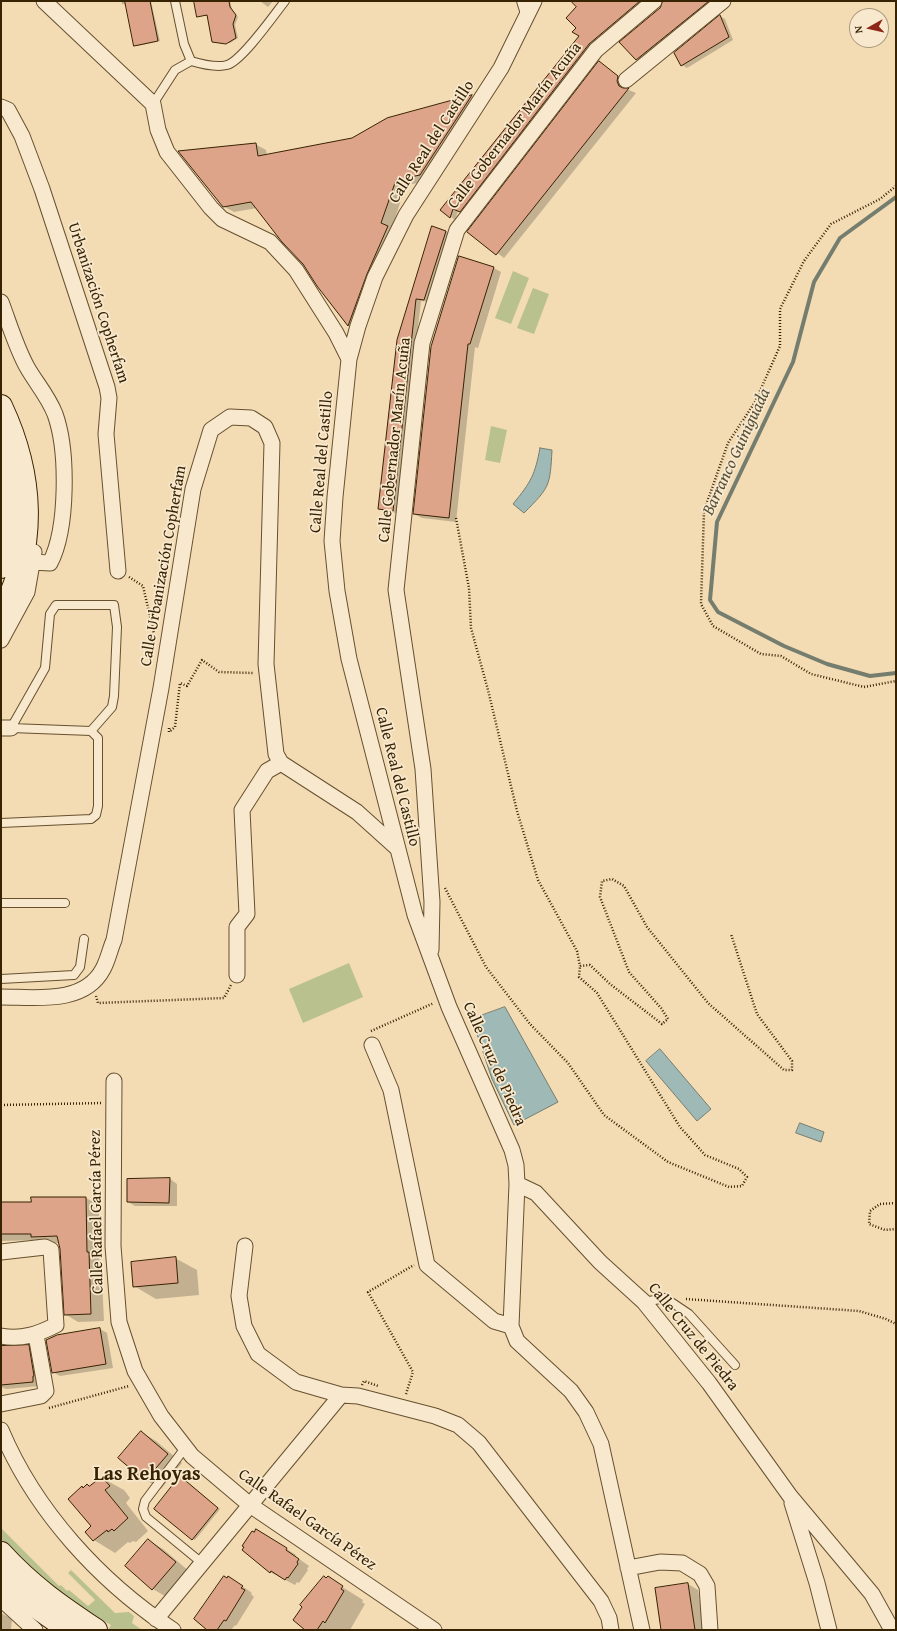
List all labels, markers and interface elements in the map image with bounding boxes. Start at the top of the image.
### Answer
north arrow [849,8,889,48]
text: N [850,25,867,34]
street label: Calle Gobernador Marín Acuña [444,39,586,213]
street label: Calle Real del Castillo [385,77,479,207]
street label: Urbanización Copherfam [63,220,133,386]
street label: Calle Gobernador Marín Acuña [375,337,415,543]
water label: Barranco Guiniguada [699,385,775,519]
street label: Calle Real del Castillo [306,390,338,534]
street label: Calle Urbanización Copherfam [137,464,191,668]
street label: Calle Real del Castillo [370,706,424,848]
street label: Calle Cruz de Piedra [458,999,530,1129]
street label: Calle Rafael García Pérez [86,1130,108,1294]
street label: Calle Cruz de Piedra [644,1279,742,1395]
district label: Las Rehoyas [93,1463,201,1487]
street label: Calle Rafael García Pérez [234,1465,380,1575]

